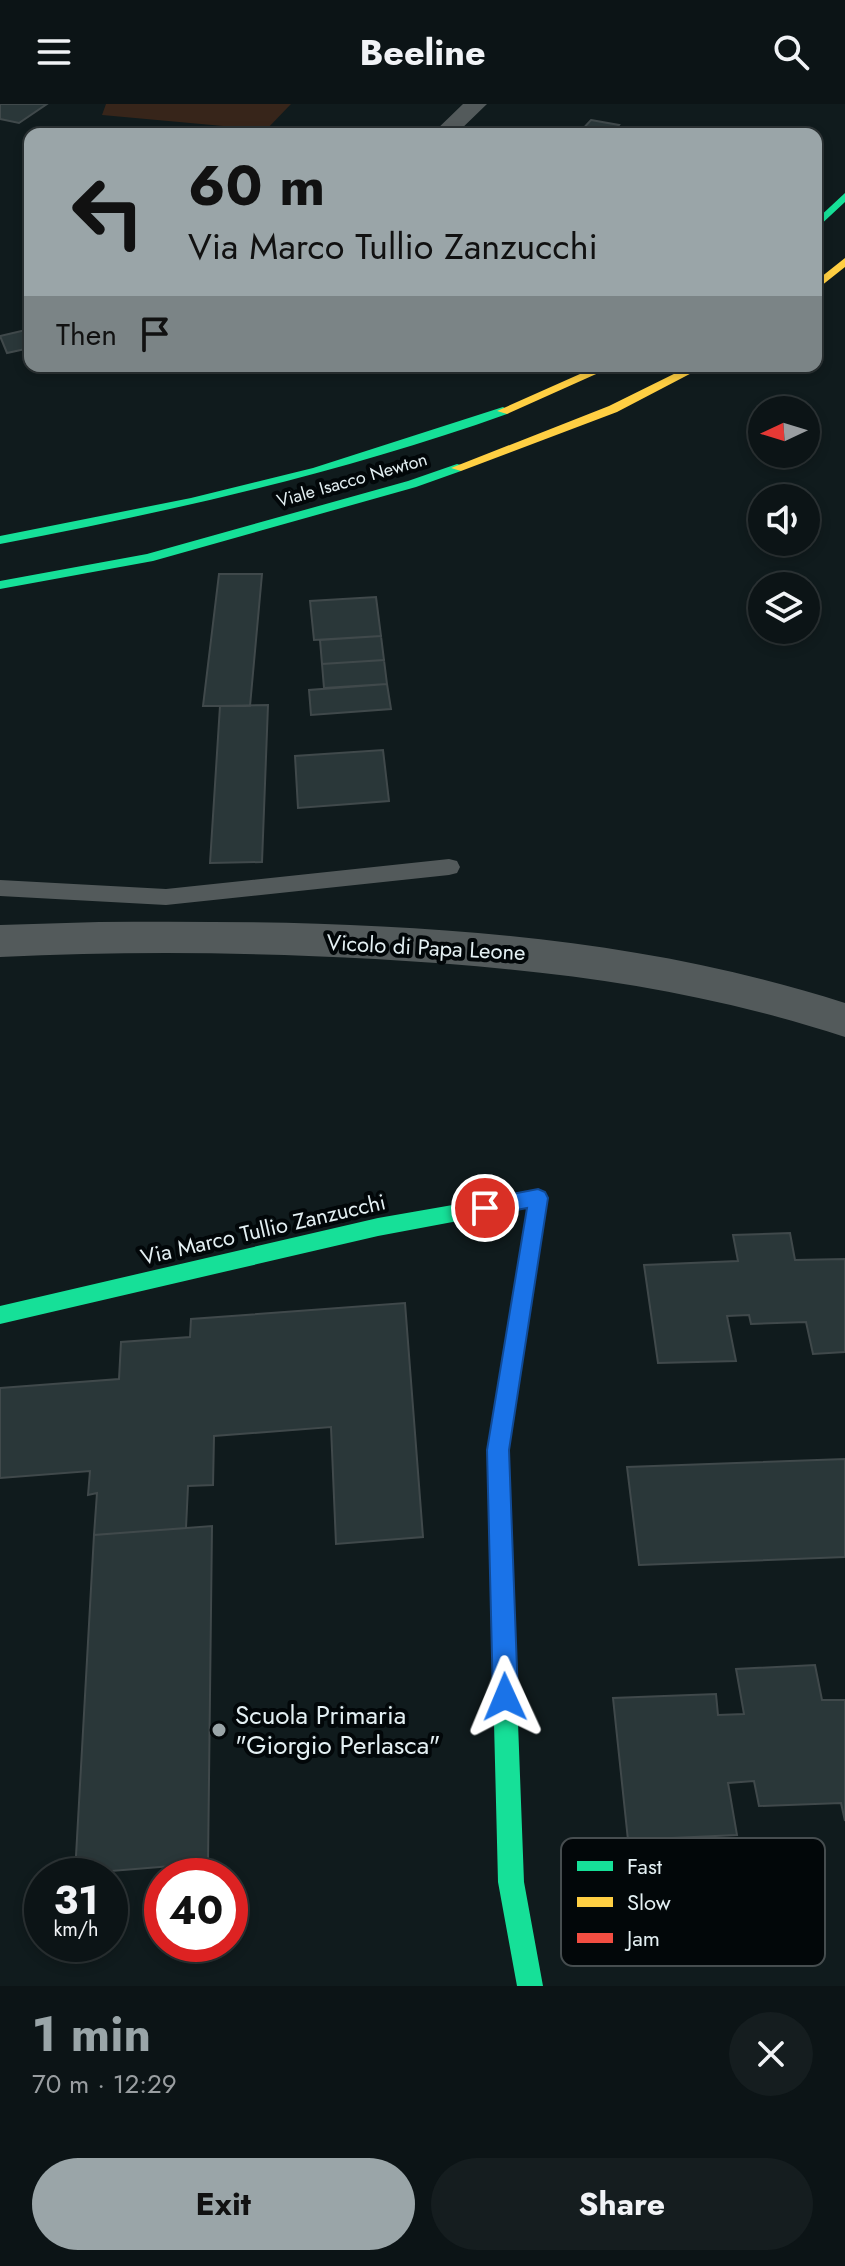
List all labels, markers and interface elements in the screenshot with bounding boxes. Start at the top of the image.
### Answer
text: Beeline [359,26,486,78]
icon: menu [32,30,76,74]
icon: search [769,30,813,74]
text: 60 m [188,145,325,226]
icon: left [56,160,160,264]
text: Via Marco Tullio Zanzucchi [188,220,598,272]
icon: arrive [133,312,177,356]
text: Then [56,313,117,356]
north arrow [748,396,820,468]
map controls [748,396,820,644]
street label: Viale Isacco Newton [274,446,430,514]
button: sound [748,484,820,556]
button: layers [748,572,820,644]
street label: Vicolo di Papa Leone [326,926,526,968]
pin [451,1174,519,1242]
street label: Via Marco Tullio Zanzucchi [137,1185,389,1273]
icon: arrive [463,1186,507,1230]
position arrow [463,1655,547,1739]
place label: Scuola Primaria "Giorgio Perlasca" [235,1696,441,1764]
marker: Scuola Primaria "Giorgio Perlasca" [210,1721,228,1739]
legend [561,1838,825,1966]
text: Fast [627,1850,663,1882]
speed limit sign: 40 [144,1858,248,1962]
text: 31 [53,1871,99,1929]
text: Slow [627,1886,671,1918]
text: km/h [53,1915,99,1944]
text: Jam [624,1922,660,1954]
text: 1 min [32,2000,151,2069]
button: close [729,2012,813,2096]
text: 70 m · 12:29 [32,2065,177,2103]
button: Exit [32,2158,415,2250]
button: Share [431,2158,813,2250]

